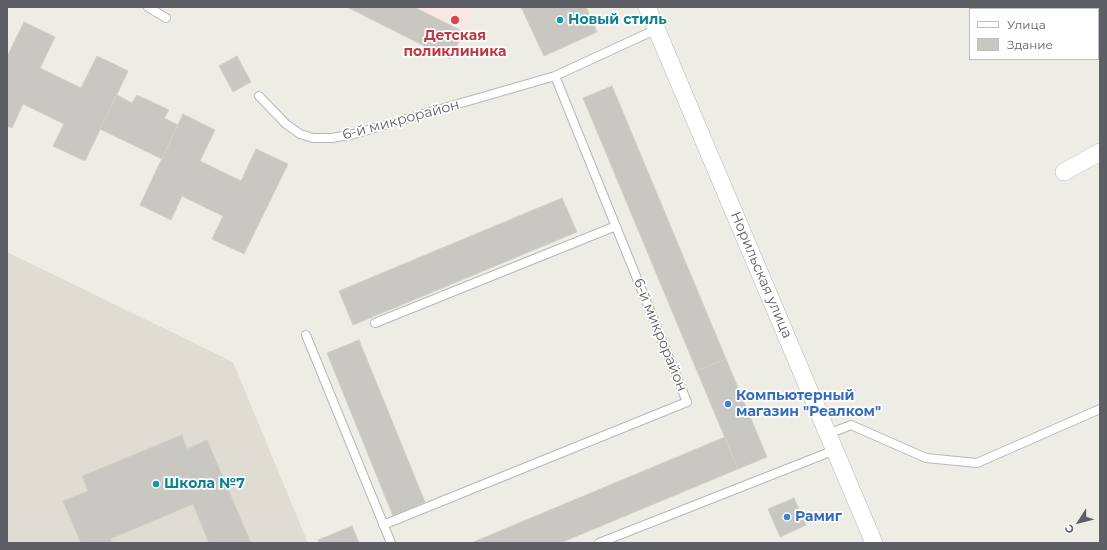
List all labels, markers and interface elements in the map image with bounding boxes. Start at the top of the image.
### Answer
legend [969,8,1099,60]
place label: Новый стиль [568,12,667,28]
marker: Детская поликлиника [449,14,461,26]
marker: Новый стиль [555,15,565,25]
text: Улица [1007,17,1046,32]
place label: Детская поликлиника [403,28,507,60]
text: Здание [1007,37,1053,52]
street label: 6-й микрорайон [341,96,461,144]
street label: Норильская улица [727,209,795,341]
street label: 6-й микрорайон [630,276,690,394]
place label: Компьютерный магазин "Реалком" [736,388,881,420]
marker: Компьютерный магазин "Реалком" [723,399,733,409]
place label: Школа №7 [164,476,245,492]
marker: Школа №7 [151,479,161,489]
north arrow [1059,502,1099,542]
place label: Рамиг [795,509,842,525]
marker: Рамиг [782,512,792,522]
text: С [1061,522,1077,536]

